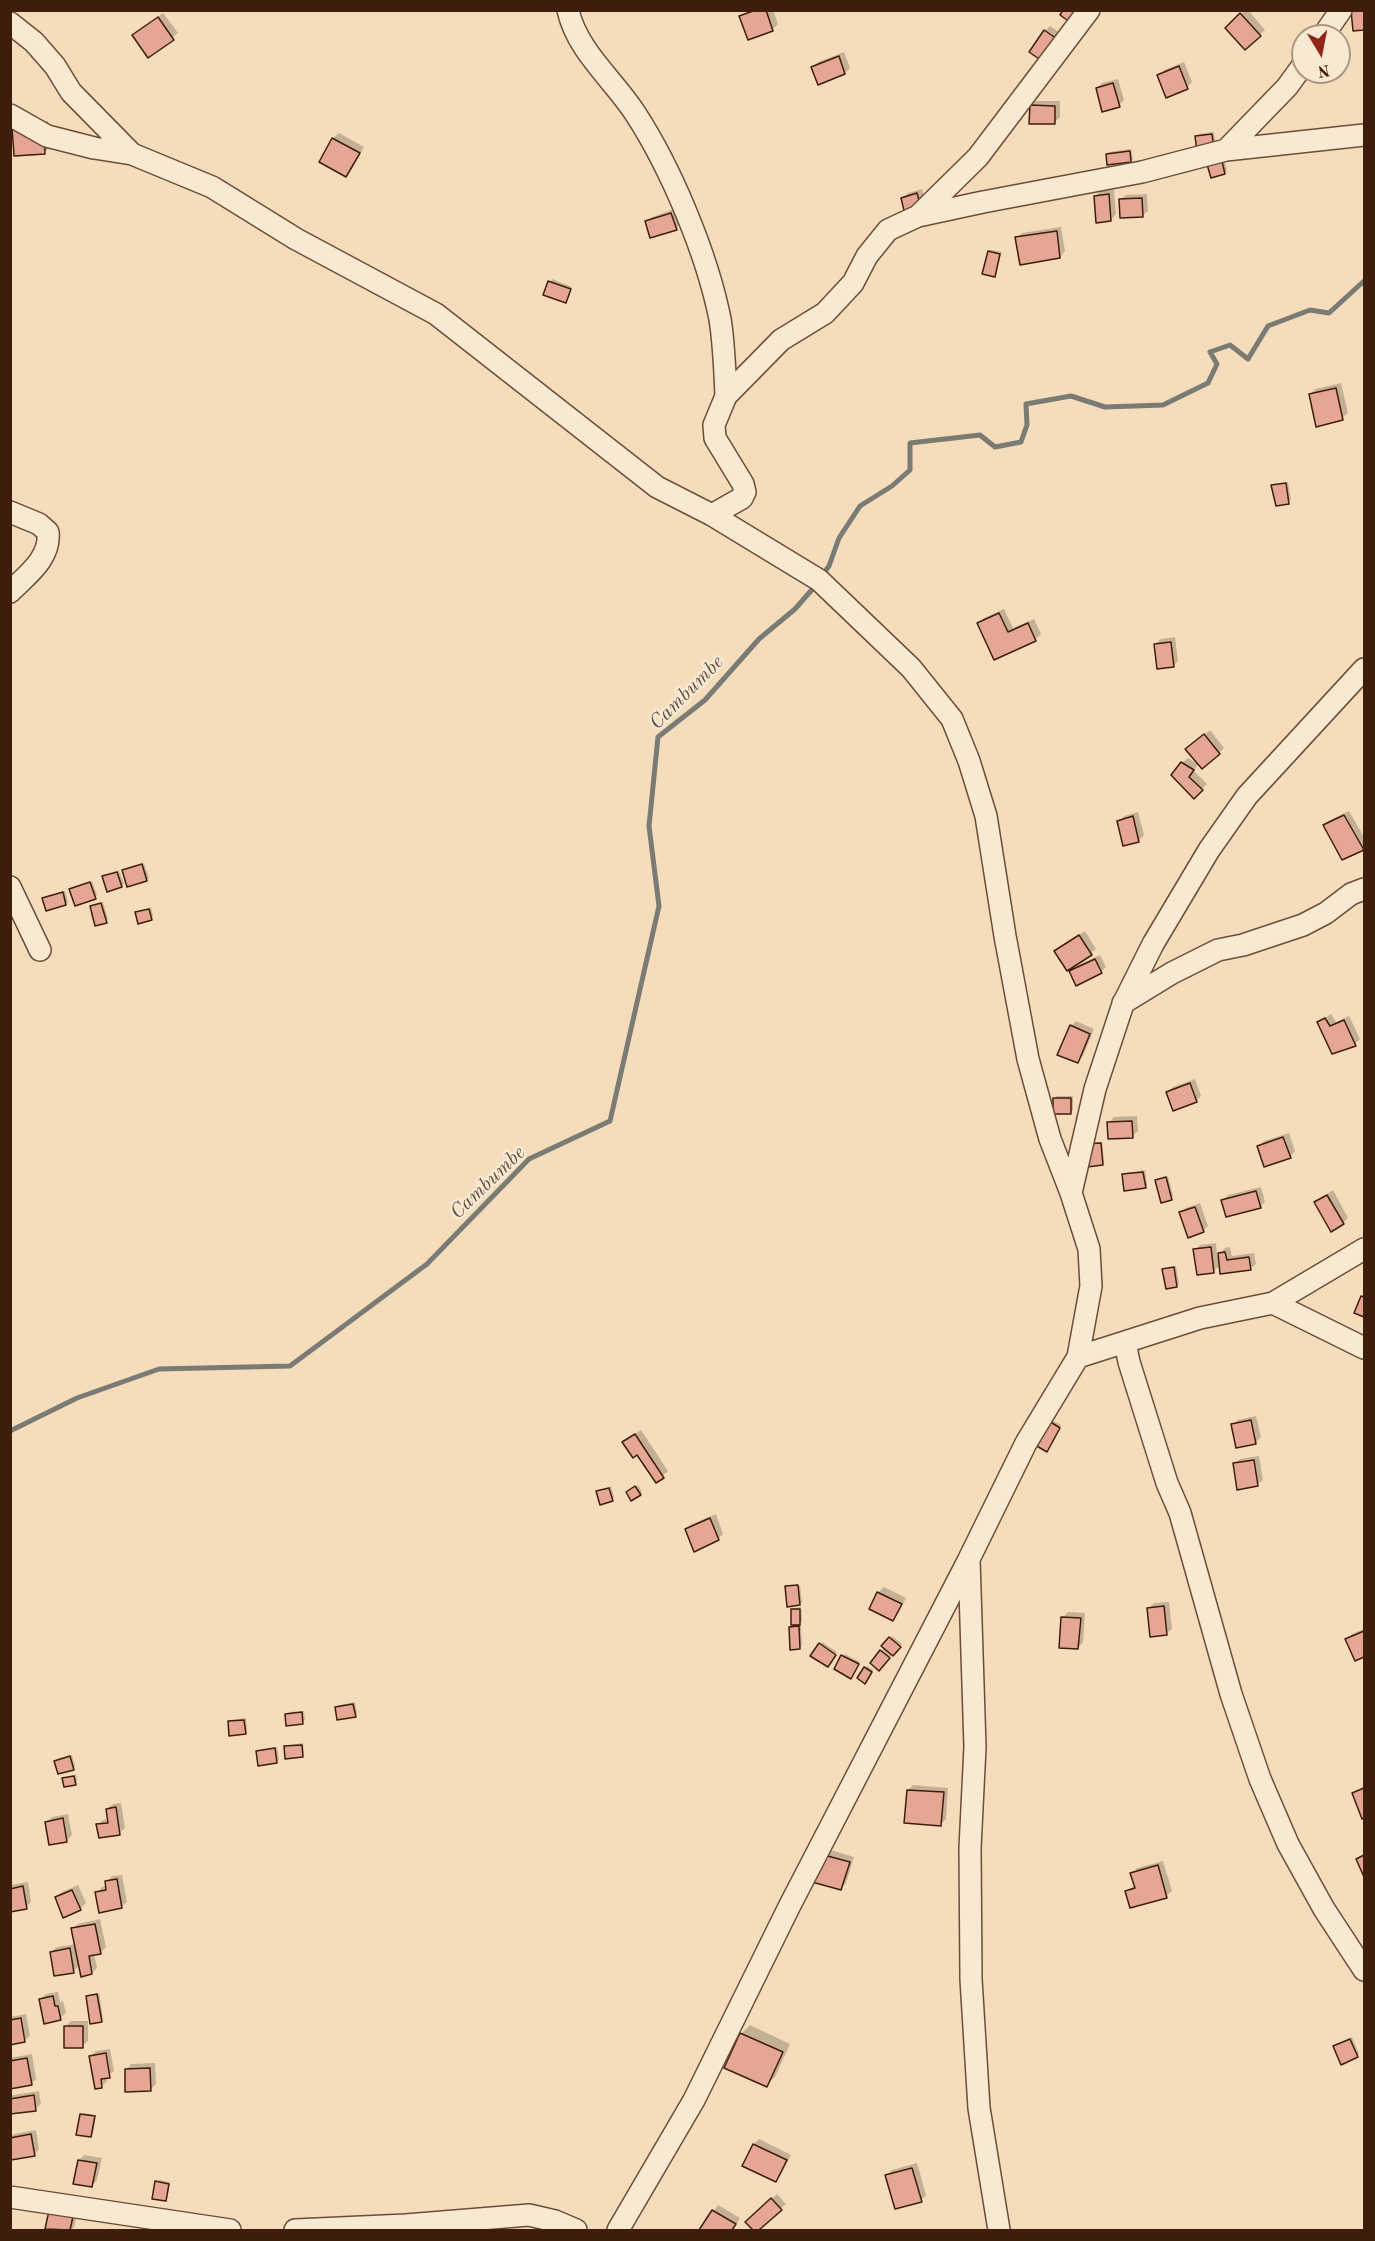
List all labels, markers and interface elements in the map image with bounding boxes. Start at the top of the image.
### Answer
north arrow [1291,24,1351,84]
text: N [1316,61,1331,79]
water label: Cambumbe [645,651,729,735]
water label: Cambumbe [445,1141,531,1225]

